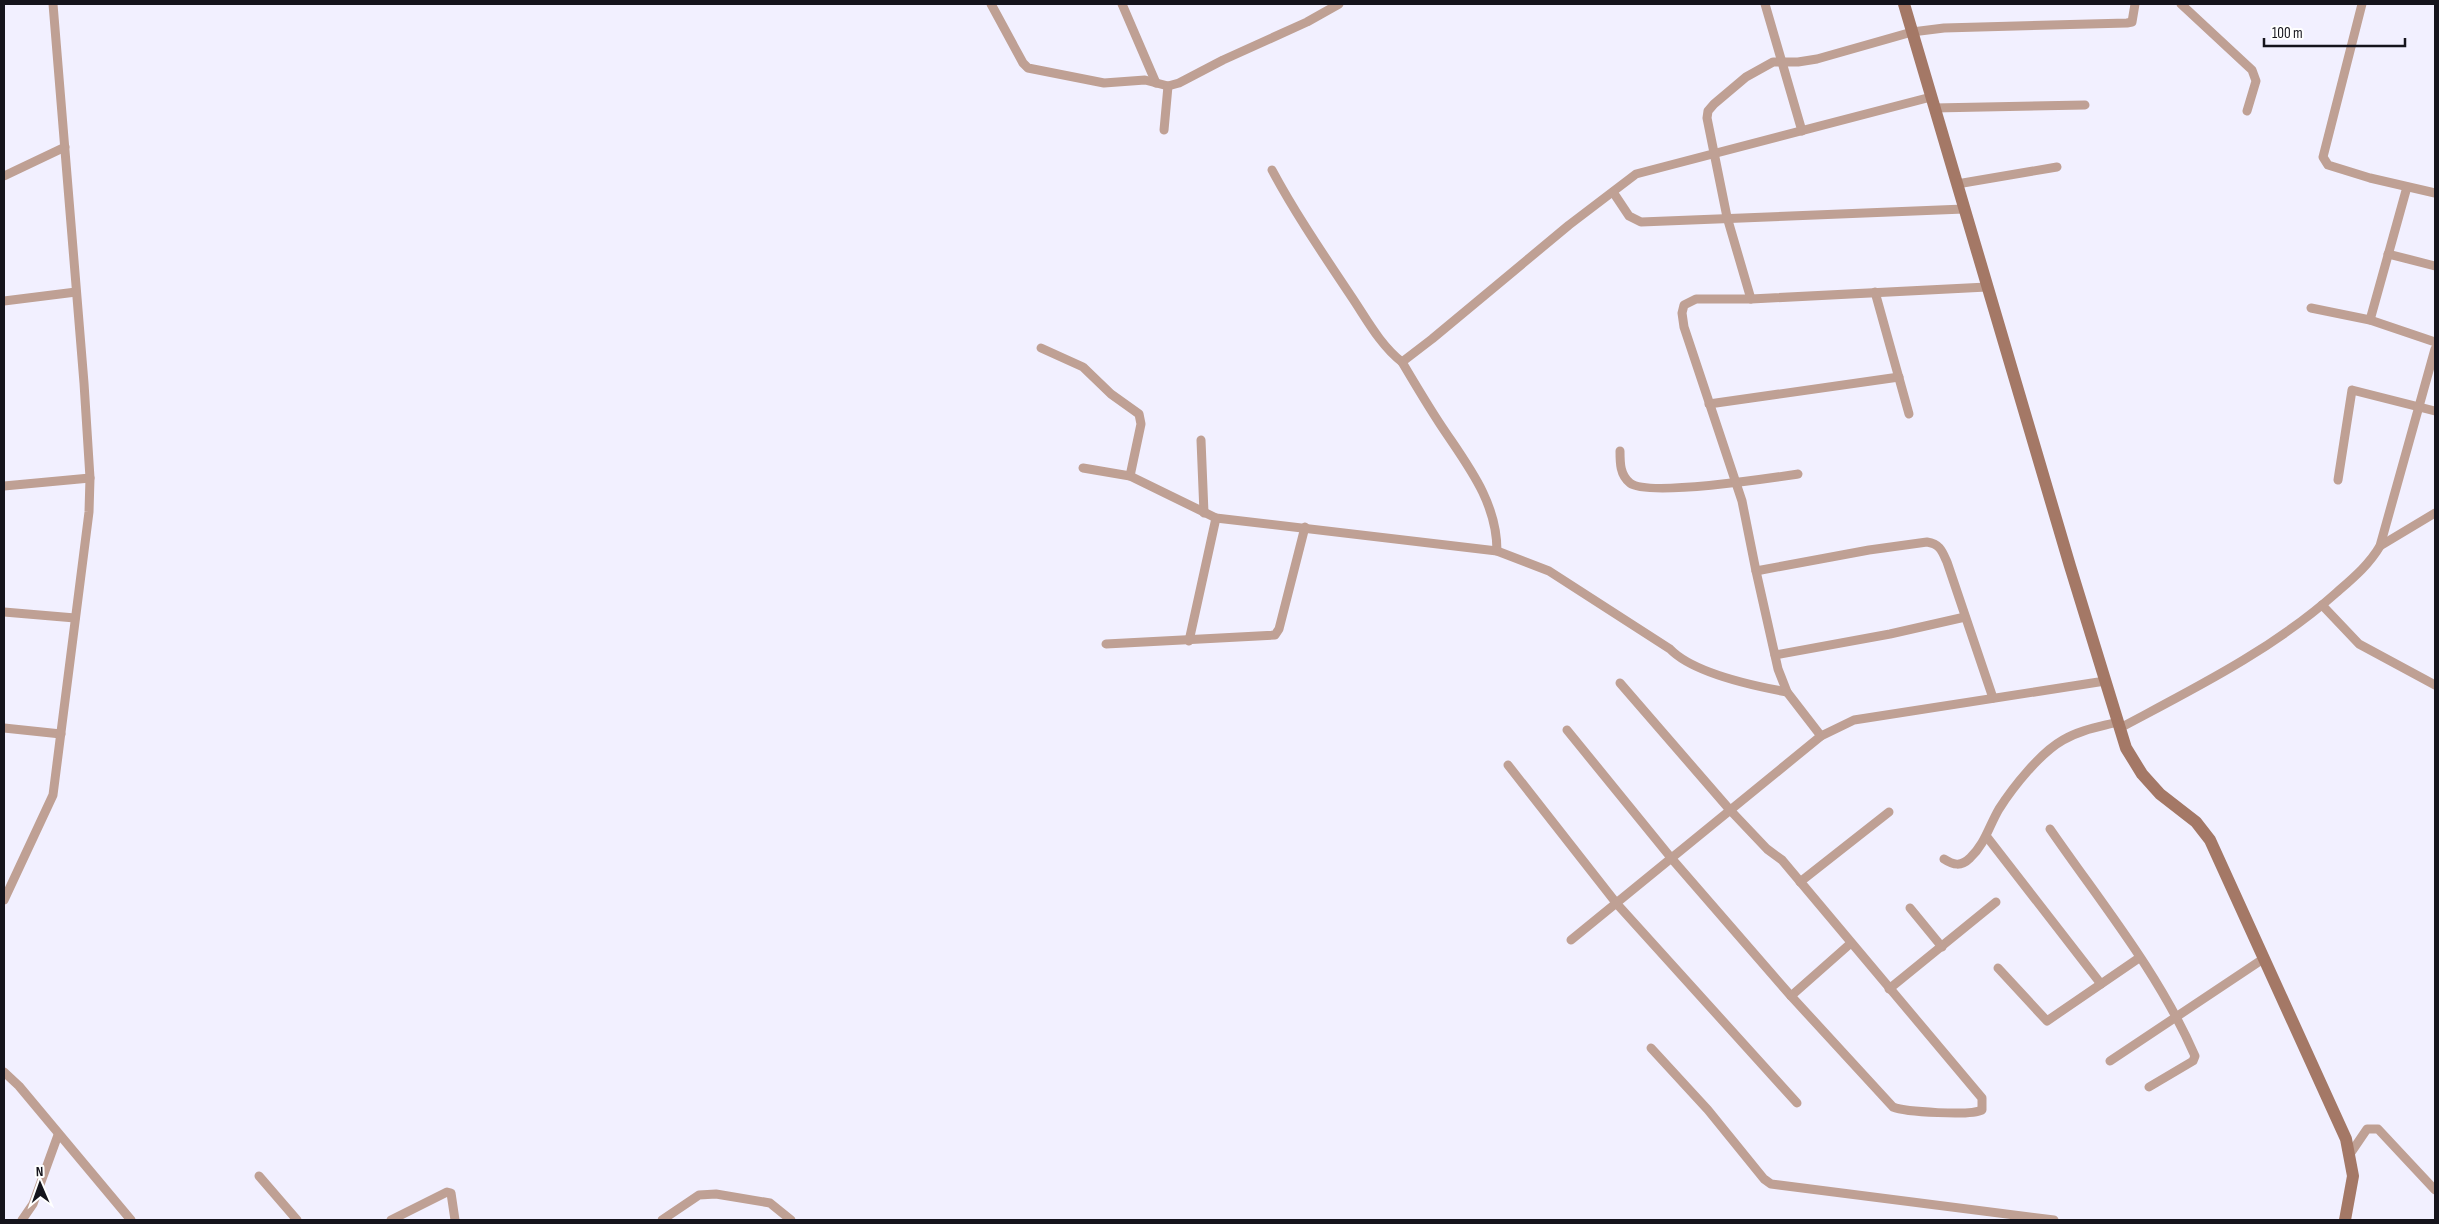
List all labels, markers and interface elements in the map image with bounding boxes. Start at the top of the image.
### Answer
scale bar [2264,15,2405,47]
text: 100 m [2272,24,2303,43]
north arrow [15,1159,65,1209]
text: N [36,1163,44,1180]

